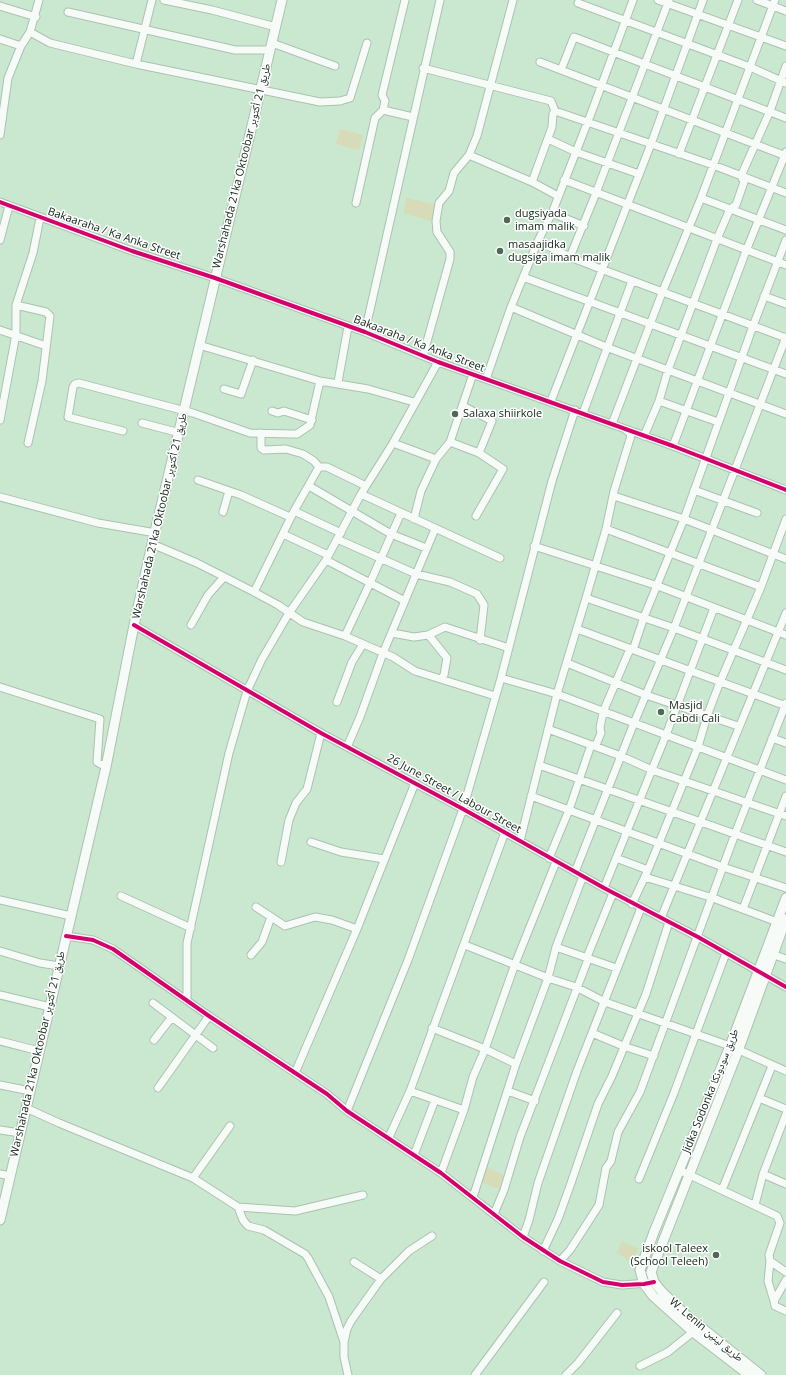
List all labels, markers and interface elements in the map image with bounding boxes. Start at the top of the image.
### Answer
street label: Warshahada 21ka Oktoobar طريق 21 أكتوبر [210,62,274,270]
street label: Bakaaraha / Ka Anka Street [46,205,182,263]
place label: dugsiyada imam malik [515,207,575,233]
marker: dugsiyada imam malik [502,215,512,225]
place label: masaajidka dugsiga imam malik [508,238,610,264]
marker: masaajidka dugsiga imam malik [495,246,505,256]
street label: Bakaaraha / Ka Anka Street [352,313,486,375]
place label: Salaxa shiirkole [463,407,542,421]
marker: Salaxa shiirkole [450,409,460,419]
street label: Warshahada 21ka Oktoobar طريق 21 أكتوبر [130,412,190,620]
place label: Masjid Cabdi Cali [669,699,720,725]
marker: Masjid Cabdi Cali [656,707,666,717]
street label: 26 June Street / Labour Street [385,752,523,836]
street label: Warshahada 21ka Oktoobar طريق 21 أكتوبر [8,950,68,1158]
street label: Jidka Sodonka طريق سودونكا [680,1027,742,1155]
place label: iskool Taleex (School Teleeh) [630,1242,708,1268]
marker: iskool Taleex (School Teleeh) [711,1250,721,1260]
street label: W. Lenin طريق لينين [666,1295,746,1365]

